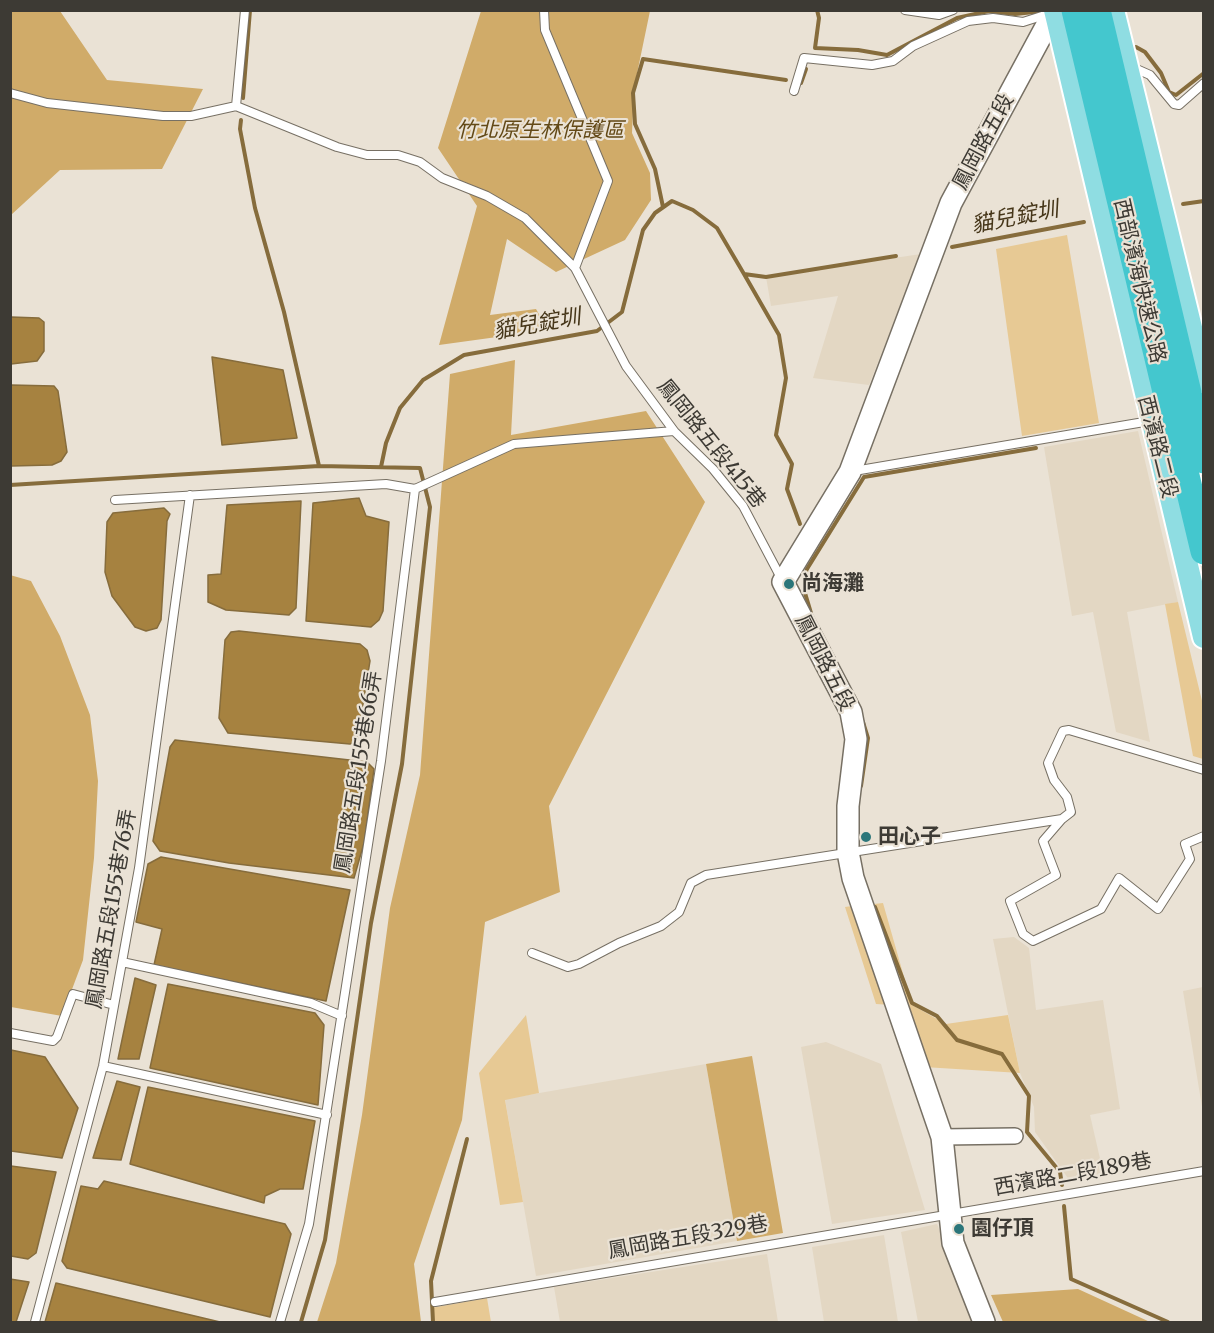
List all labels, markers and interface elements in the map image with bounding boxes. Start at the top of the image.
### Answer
street label: 鳳岡路五段 [948,90,1020,194]
park label: 竹北原生林保護區 [456,118,624,144]
street label: 西部濱海快速公路 [1108,196,1170,366]
water label: 貓兒錠圳 [969,197,1061,239]
water label: 貓兒錠圳 [491,304,583,346]
street label: 鳳岡路五段415巷 [651,374,771,514]
street label: 西濱路二段 [1132,393,1182,501]
place label: 尚海灘 [801,571,864,597]
marker: 尚海灘 [782,577,796,591]
street label: 鳳岡路五段 [789,611,859,715]
street label: 鳳岡路五段155巷66弄 [331,669,387,875]
street label: 鳳岡路五段155巷76弄 [82,807,142,1011]
place label: 田心子 [878,824,941,850]
marker: 田心子 [859,830,873,844]
street label: 西濱路二段189巷 [992,1149,1154,1201]
street label: 鳳岡路五段329巷 [606,1212,770,1264]
place label: 園仔頂 [971,1216,1034,1242]
marker: 園仔頂 [952,1222,966,1236]

